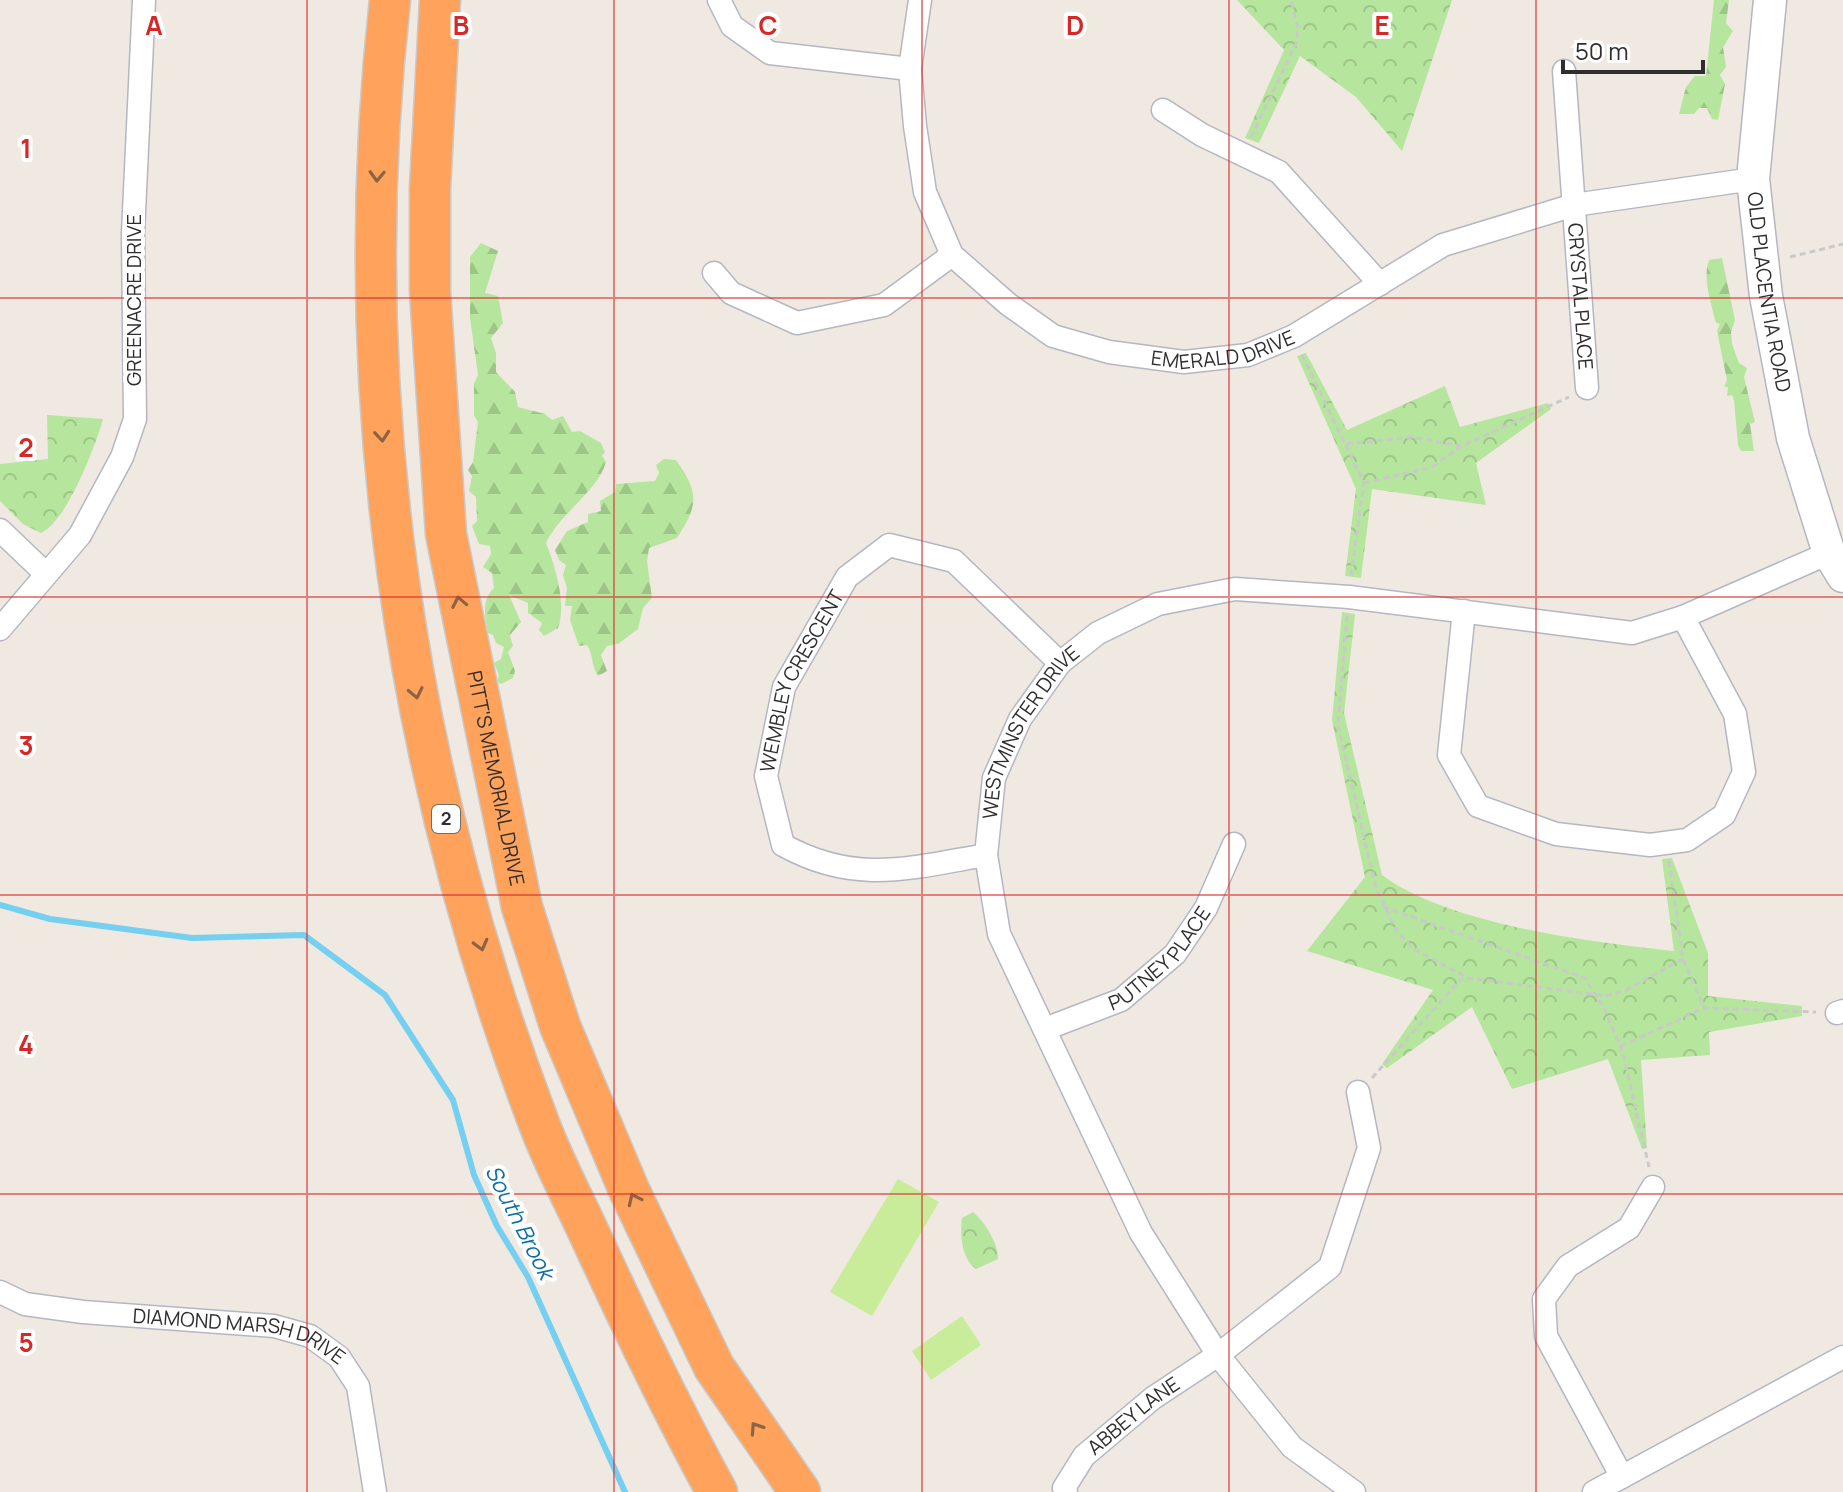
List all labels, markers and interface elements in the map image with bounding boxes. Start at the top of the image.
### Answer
text: A [145,7,163,43]
text: B [453,7,469,43]
text: C [758,7,778,43]
text: D [1066,7,1084,43]
text: E [1374,7,1390,43]
scale bar [1563,24,1703,74]
text: 50 m [1575,34,1629,67]
text: 1 [20,130,32,166]
one-way arrow [368,170,386,183]
street label: OLD PLACENTIA ROAD [1742,190,1798,394]
street label: GREENACRE DRIVE [120,214,147,386]
street label: CRYSTAL PLACE [1562,222,1600,371]
street label: EMERALD DRIVE [1149,323,1298,375]
text: 2 [18,429,34,465]
one-way arrow [373,430,390,443]
street label: WEMBLEY CRESCENT [753,585,850,775]
one-way arrow [452,595,469,609]
street label: WESTMINSTER DRIVE [976,639,1085,820]
street label: PITT'S MEMORIAL DRIVE [461,668,531,888]
one-way arrow [407,686,424,700]
text: 3 [18,727,34,763]
road number: 2 [432,805,460,833]
street label: PUTNEY PLACE [1105,901,1216,1017]
one-way arrow [472,938,488,952]
text: 4 [18,1026,34,1062]
water label: South Brook [478,1160,563,1287]
one-way arrow [628,1193,644,1207]
street label: DIAMOND MARSH DRIVE [132,1302,351,1370]
text: 5 [18,1324,34,1360]
street label: ABBEY LANE [1081,1370,1184,1461]
one-way arrow [751,1422,766,1436]

